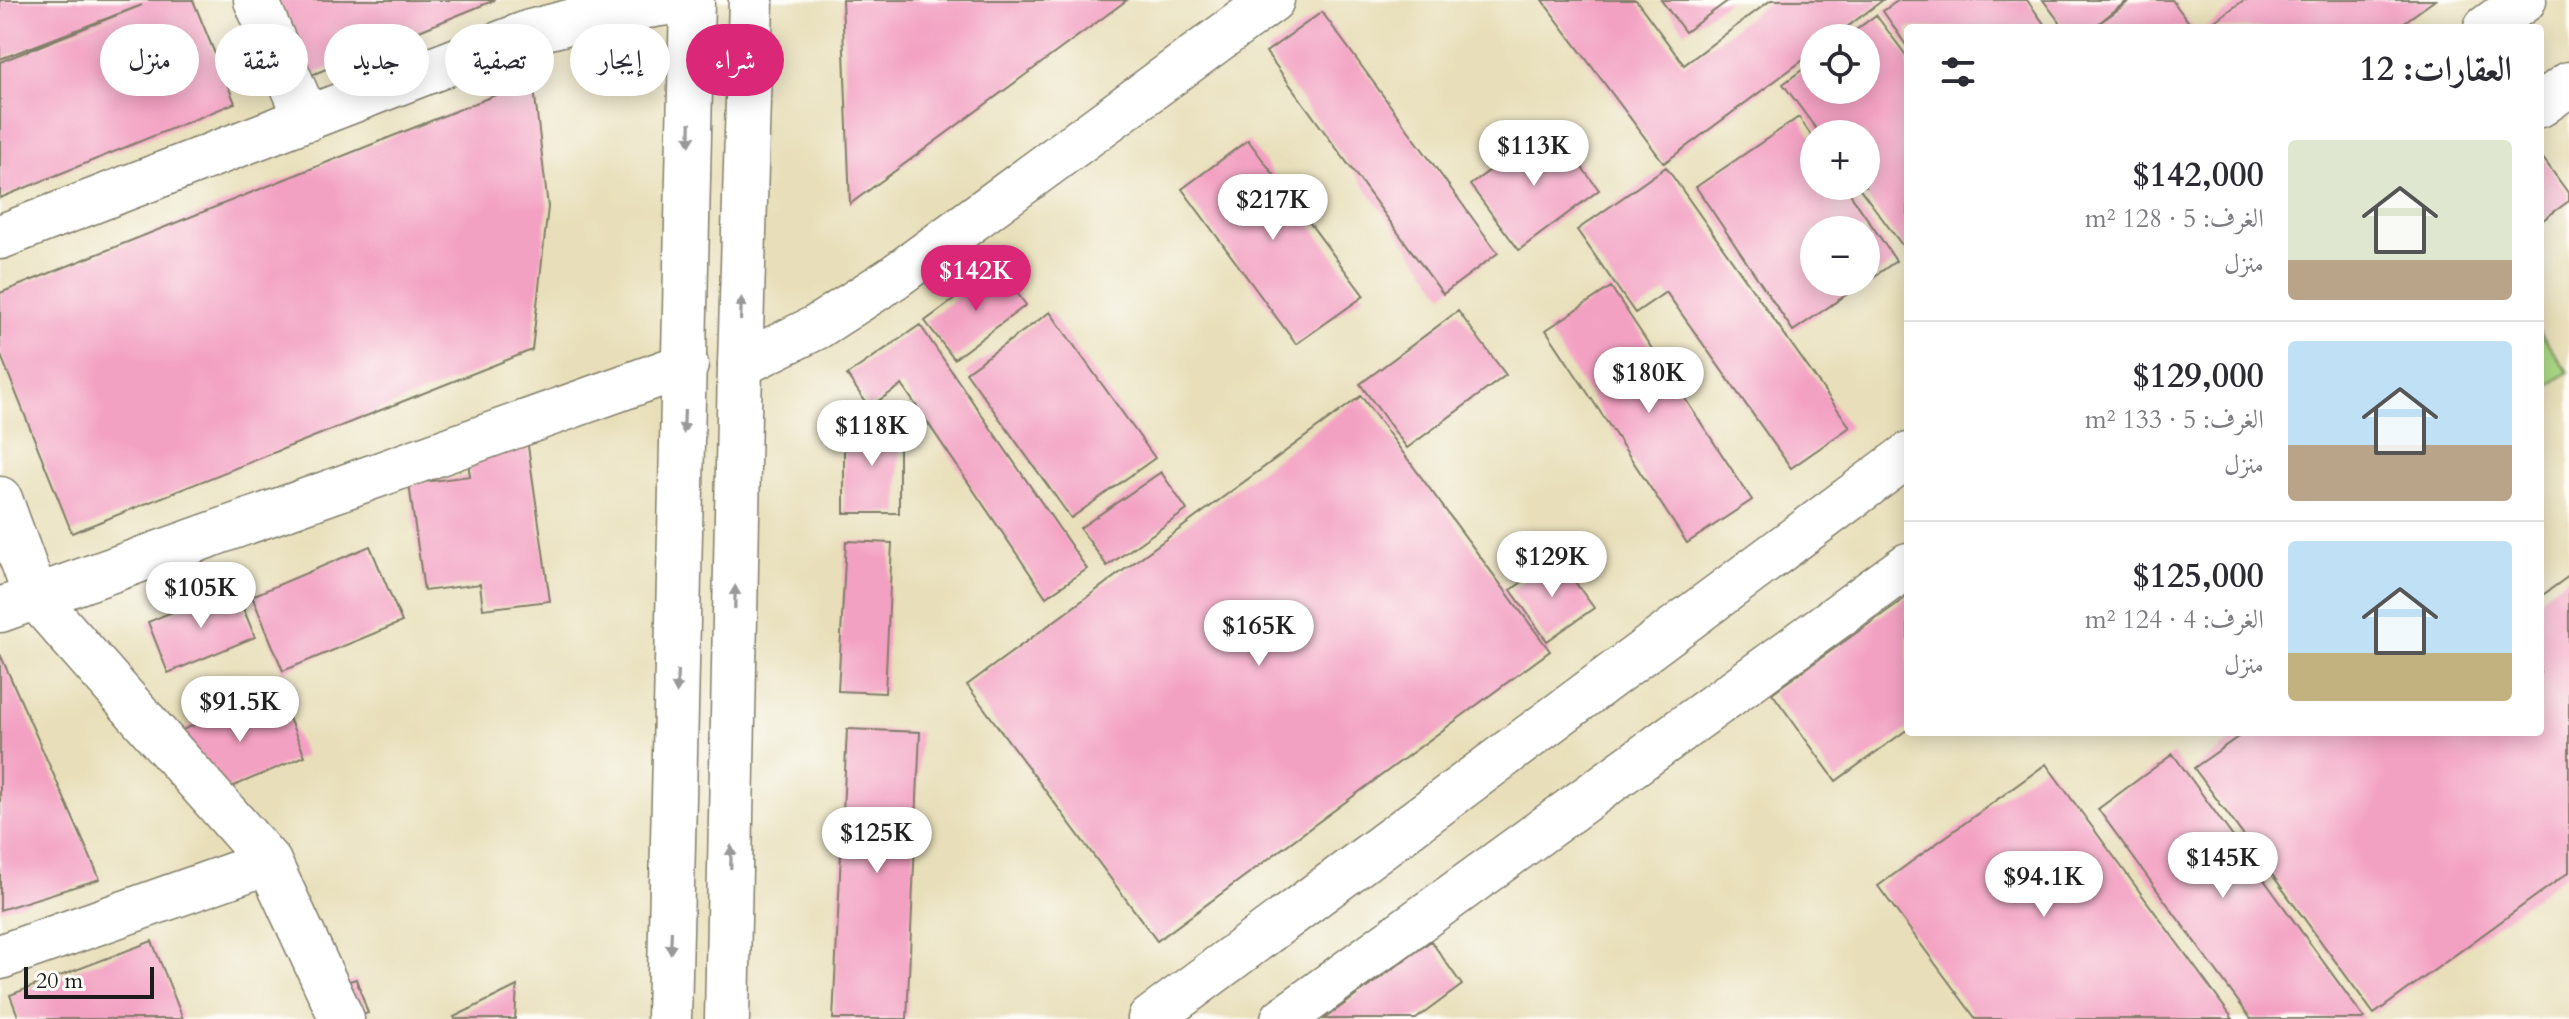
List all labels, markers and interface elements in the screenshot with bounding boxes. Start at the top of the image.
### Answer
chip: منزل [100,24,199,96]
chip: شقة [215,24,308,96]
chip: جديد [324,24,429,96]
chip: تصفية [445,24,554,96]
chip: إيجار [570,24,670,96]
chip: شراء [686,24,784,96]
map controls [1800,24,1880,296]
button: locate [1800,24,1880,104]
text: العقارات: 12 [2359,46,2512,92]
icon: filters [1936,50,1980,94]
pin: $113K [1478,120,1590,188]
button: + [1800,120,1880,200]
one-way arrow [684,122,696,147]
text: $113K [1497,128,1571,163]
text: $142,000 [2132,152,2264,198]
icon: home [2352,172,2448,268]
pin: $217K [1217,174,1329,242]
text: $217K [1236,182,1310,217]
text: الغرف: 5 · 128 m² [2085,201,2264,236]
button: − [1800,216,1880,296]
pin: $142K [920,245,1032,313]
text: منزل [2224,246,2264,281]
text: $142K [939,253,1013,288]
one-way arrow [735,296,748,321]
pin: $180K [1593,347,1705,415]
text: $129,000 [2132,353,2264,399]
text: $180K [1612,355,1686,390]
icon: home [2352,373,2448,469]
pin: $118K [816,400,928,468]
text: الغرف: 5 · 133 m² [2085,402,2264,437]
text: $118K [835,408,909,443]
one-way arrow [678,410,691,435]
text: منزل [2224,447,2264,482]
pin: $129K [1496,531,1608,599]
text: $129K [1515,539,1589,574]
text: $125,000 [2132,553,2264,599]
pin: $105K [145,562,257,630]
text: $105K [164,570,238,605]
icon: home [2352,573,2448,669]
one-way arrow [729,584,742,609]
pin: $165K [1203,600,1315,668]
text: الغرف: 4 · 124 m² [2085,602,2264,637]
text: $165K [1222,608,1296,643]
text: منزل [2224,647,2264,682]
one-way arrow [671,670,684,695]
pin: $91.5K [175,676,305,744]
text: $91.5K [199,684,281,719]
pin: $125K [821,807,933,875]
text: $125K [840,815,914,850]
pin: $145K [2167,832,2279,900]
text: $145K [2186,840,2260,875]
one-way arrow [724,844,737,869]
pin: $94.1K [1979,851,2109,919]
text: $94.1K [2003,859,2085,894]
one-way arrow [664,930,677,955]
scale bar [24,963,154,999]
text: 20 m [36,966,83,996]

